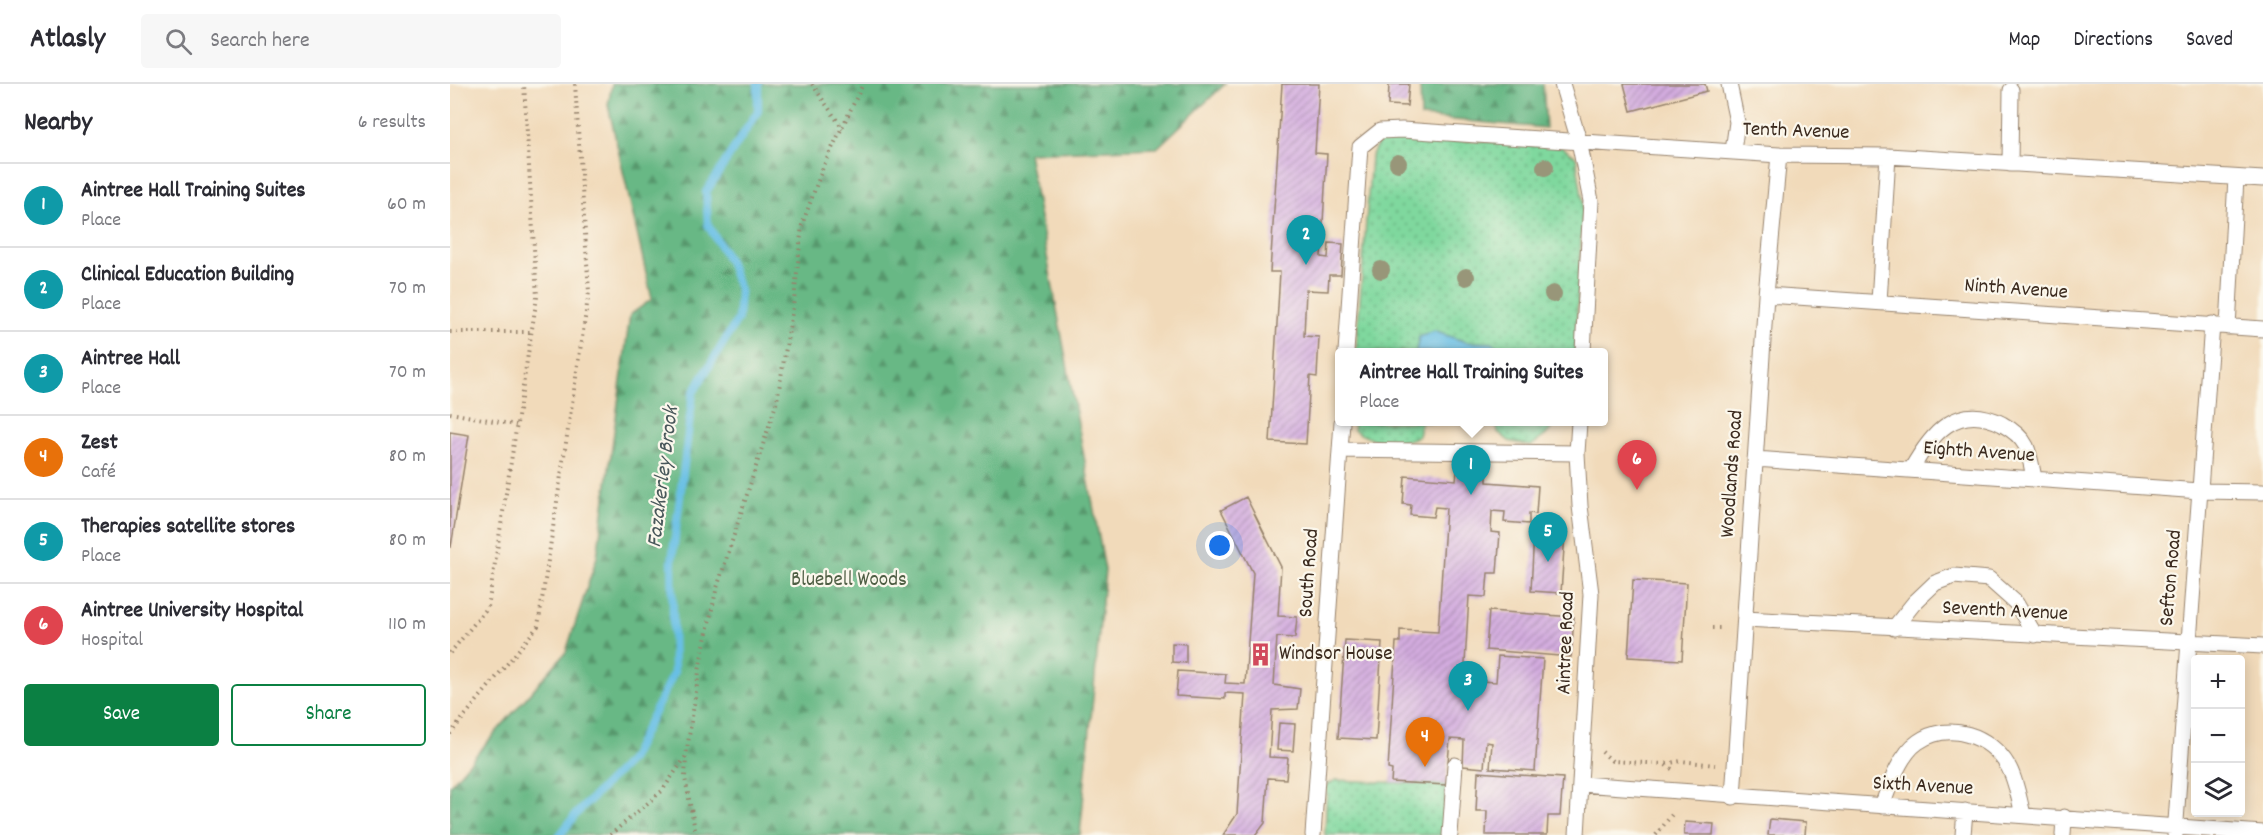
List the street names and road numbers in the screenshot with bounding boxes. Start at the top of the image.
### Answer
street label: Tenth Avenue [1742,115,1850,149]
street label: Ninth Avenue [1963,271,2069,309]
street label: Woodlands Road [1714,409,1752,539]
street label: Eighth Avenue [1922,434,2036,472]
street label: South Road [1292,528,1328,618]
street label: Sefton Road [2153,528,2191,628]
street label: Aintree Road [1550,591,1584,695]
street label: Seventh Avenue [1941,594,2069,630]
street label: Sixth Avenue [1872,769,1974,805]

